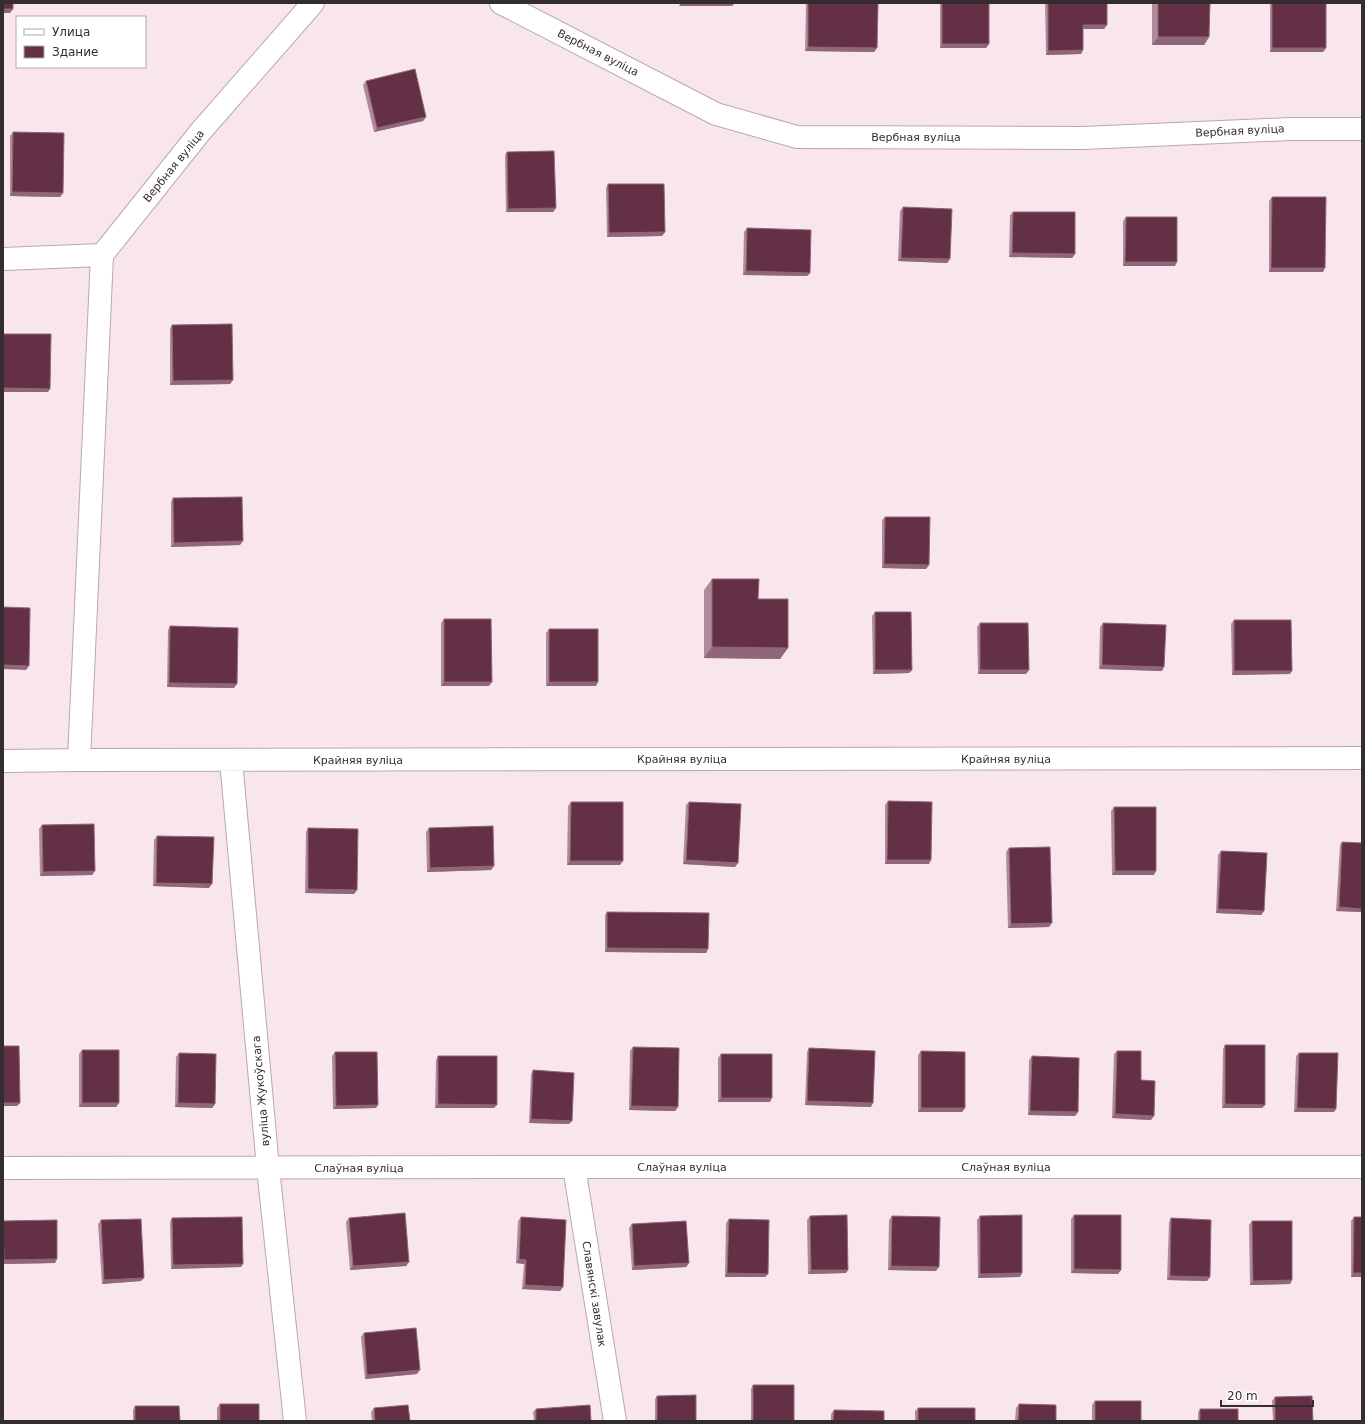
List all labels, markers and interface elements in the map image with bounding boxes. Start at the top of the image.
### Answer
legend [16,16,146,68]
text: Улица [52,25,90,39]
street label: Вербная вуліца [555,27,641,79]
text: Здание [52,45,98,59]
street label: Вербная вуліца [1195,122,1285,140]
street label: Вербная вуліца [141,127,207,205]
street label: Вербная вуліца [871,131,961,144]
street label: Крайняя вуліца [637,753,727,766]
street label: Крайняя вуліца [961,753,1051,766]
street label: Крайняя вуліца [313,754,403,767]
street label: вуліца Жукоўскага [250,1035,272,1147]
street label: Слаўная вуліца [637,1161,727,1174]
street label: Слаўная вуліца [961,1161,1051,1174]
street label: Слаўная вуліца [314,1162,404,1175]
street label: Славянскі завулак [579,1240,609,1348]
scale bar [1221,1382,1313,1408]
text: 20 m [1227,1389,1258,1403]

